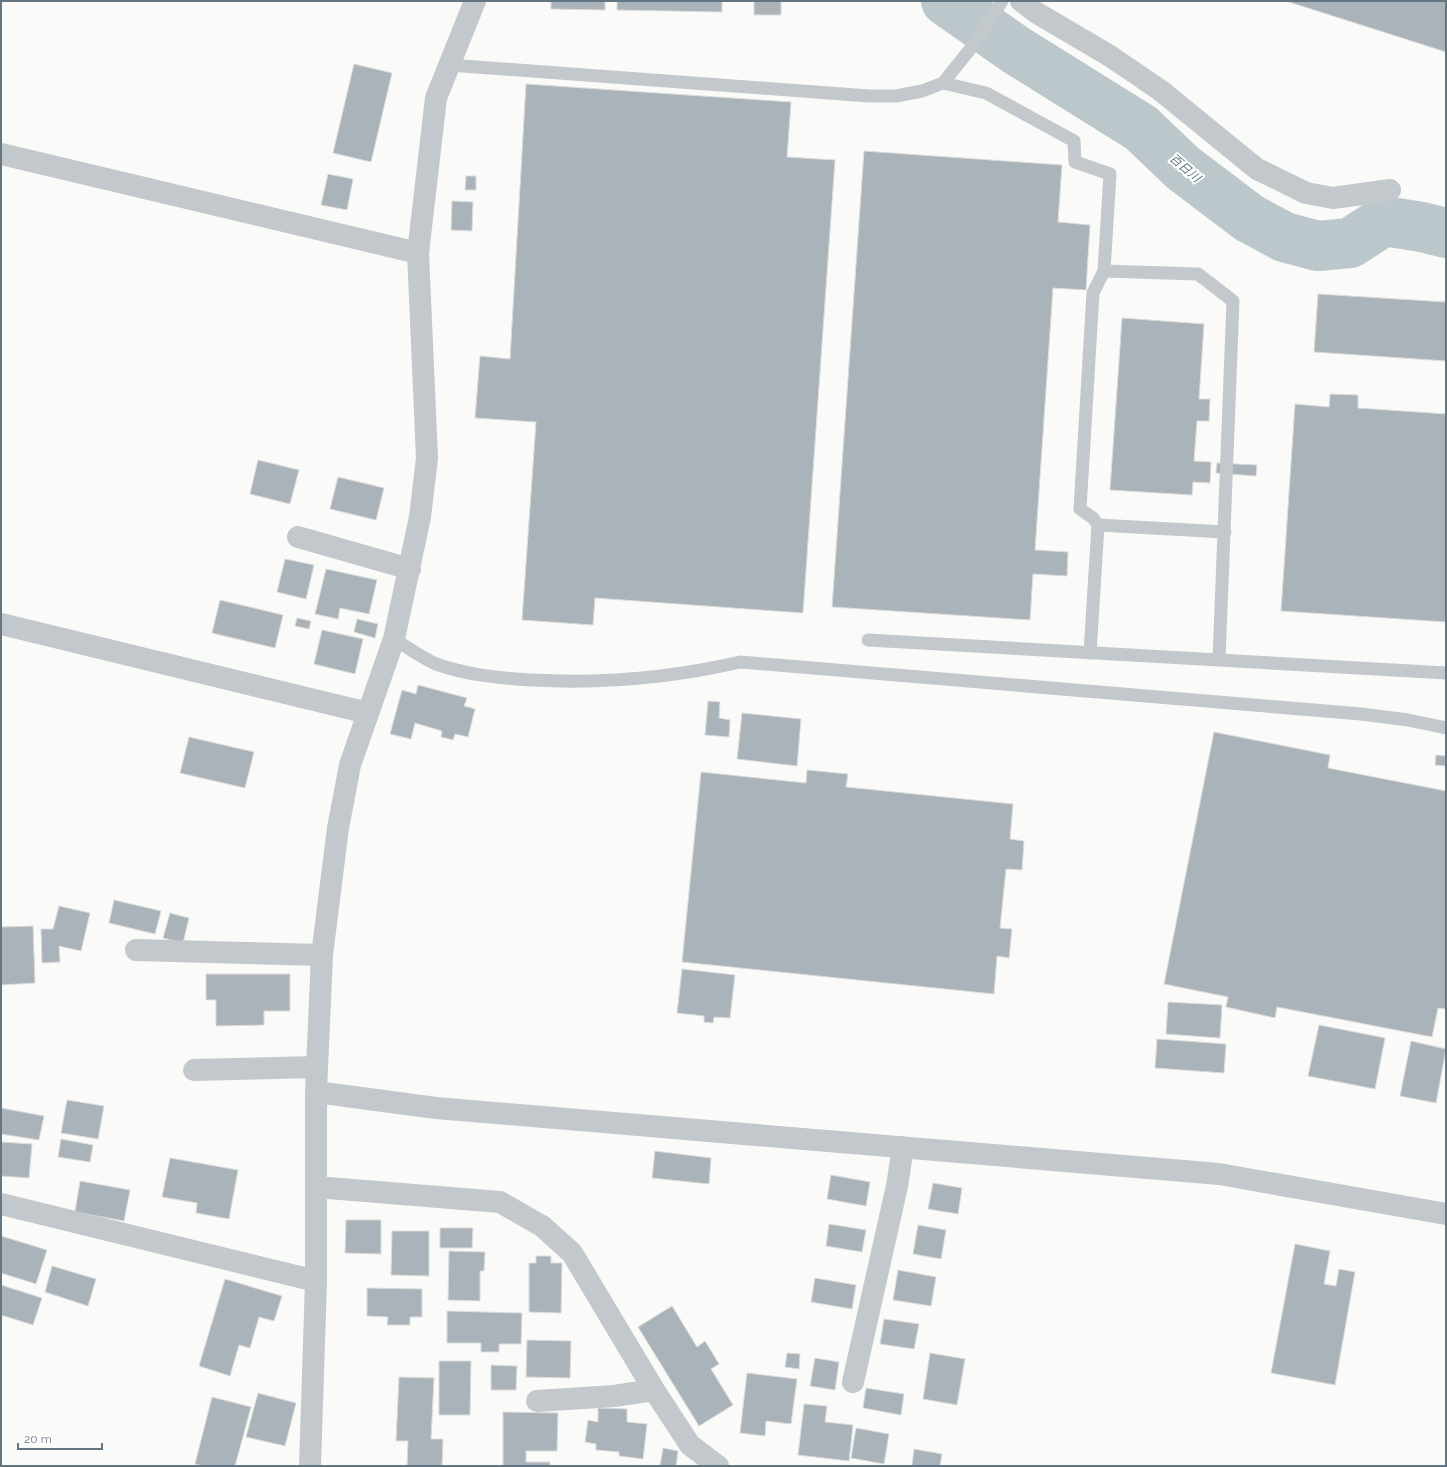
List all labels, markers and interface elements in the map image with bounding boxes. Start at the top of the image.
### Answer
water label: 百日川 [1167,151,1205,186]
scale bar [18,1425,102,1451]
text: 20 m [24,1432,52,1446]

